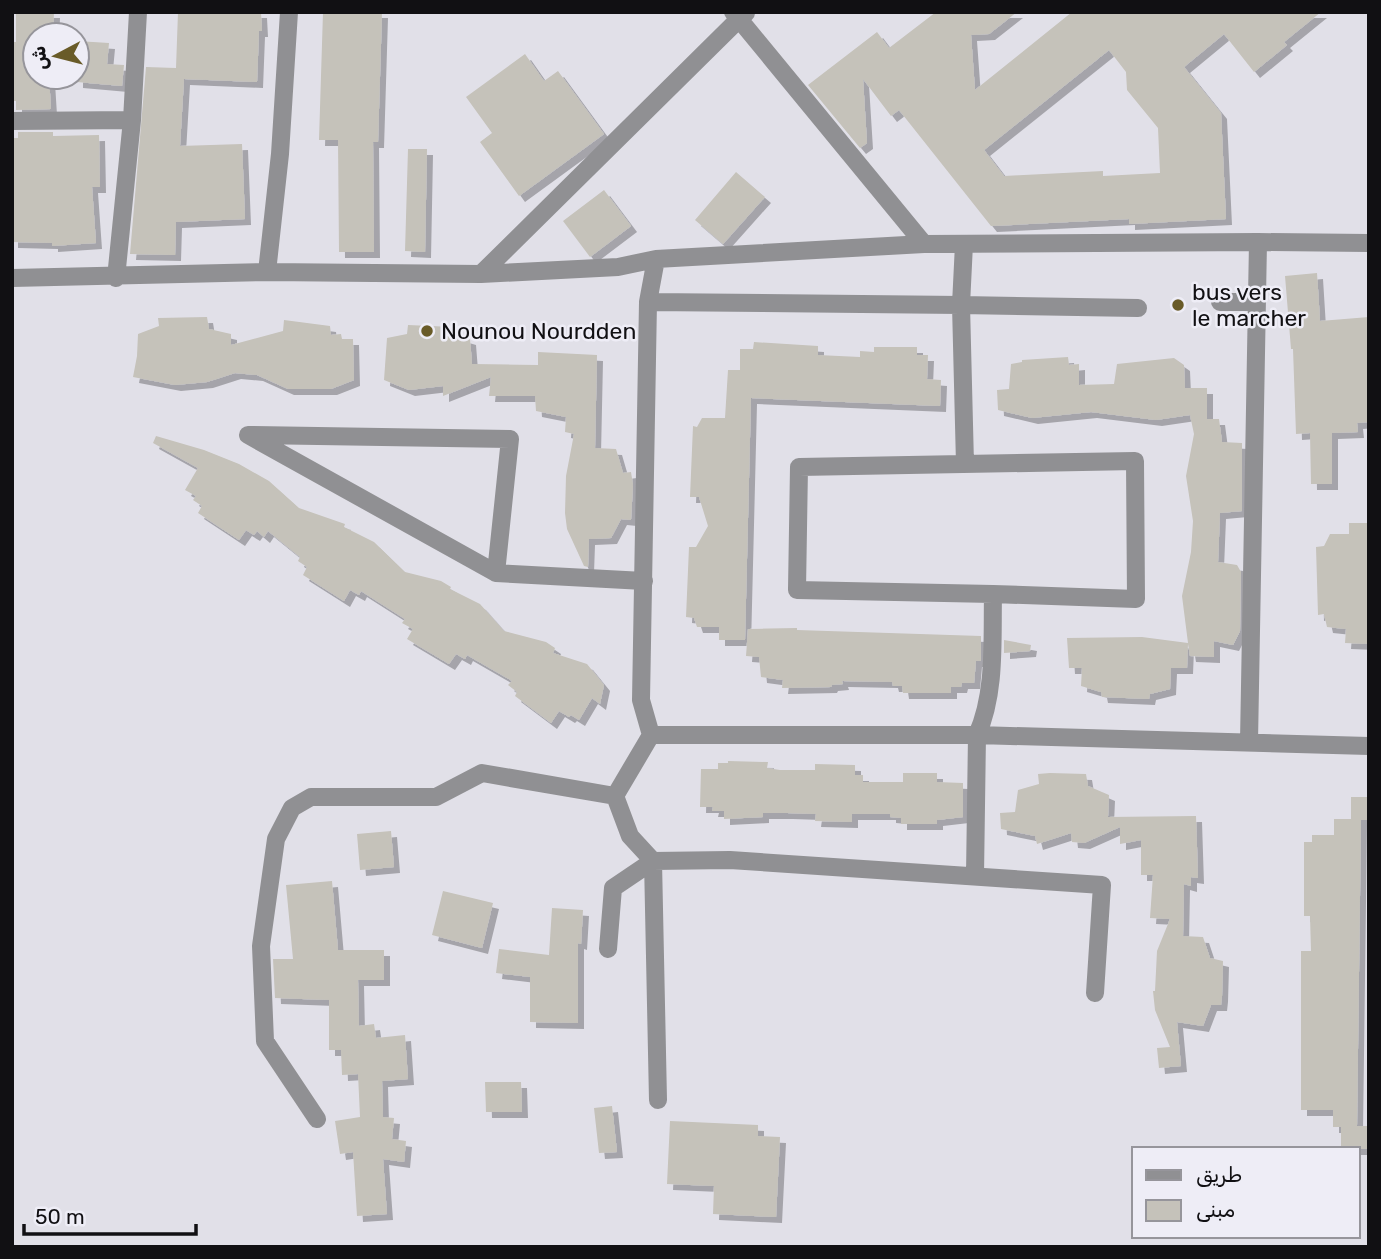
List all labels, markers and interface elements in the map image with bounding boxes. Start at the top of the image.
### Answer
north arrow [21,21,91,91]
text: ش [27,45,53,71]
place label: bus vers le marcher [1192,278,1306,332]
marker: bus vers le marcher [1170,297,1186,313]
place label: Nounou Nourdden [441,317,636,345]
marker: Nounou Nourdden [419,323,435,339]
legend [1132,1147,1360,1238]
text: طريق [1196,1162,1242,1187]
scale bar [24,1192,196,1236]
text: مبنى [1196,1197,1235,1222]
text: 50 m [35,1204,85,1229]

